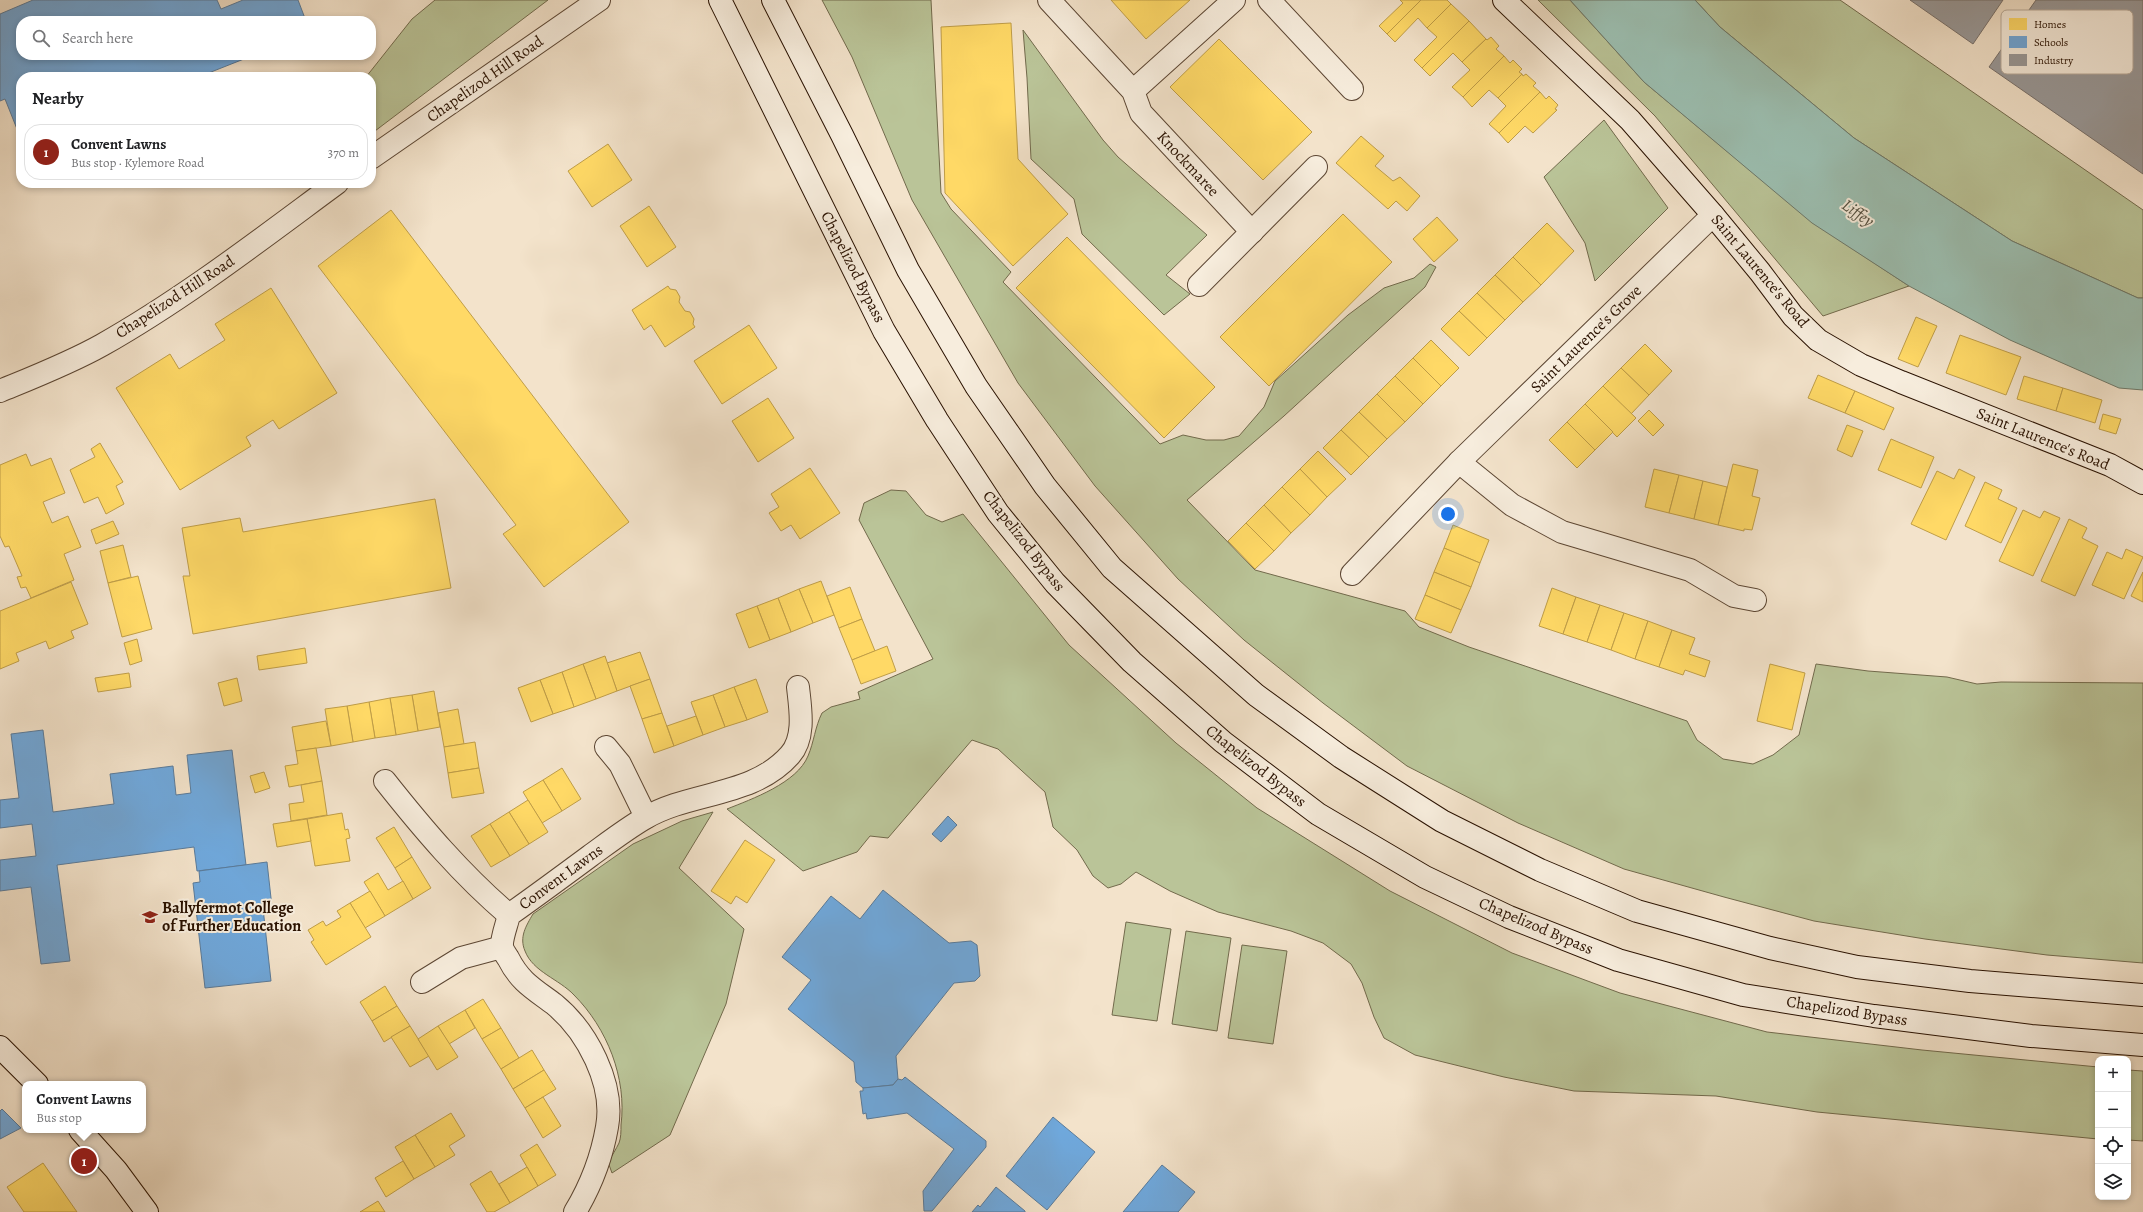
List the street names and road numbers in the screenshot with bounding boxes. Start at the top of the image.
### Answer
street label: Chapelizod Hill Road [422,30,548,128]
street label: Knockmaree [1152,126,1224,202]
street label: Chapelizod Bypass [815,207,891,327]
street label: Saint Laurence's Road [1706,209,1814,333]
street label: Chapelizod Hill Road [111,250,239,344]
street label: Saint Laurence's Grove [1526,280,1646,398]
street label: Saint Laurence's Road [1973,402,2113,476]
street label: Chapelizod Bypass [978,486,1070,596]
street label: Chapelizod Bypass [1201,720,1311,812]
street label: Convent Lawns [514,839,608,915]
street label: Chapelizod Bypass [1475,892,1597,960]
street label: Chapelizod Bypass [1785,991,1909,1031]

